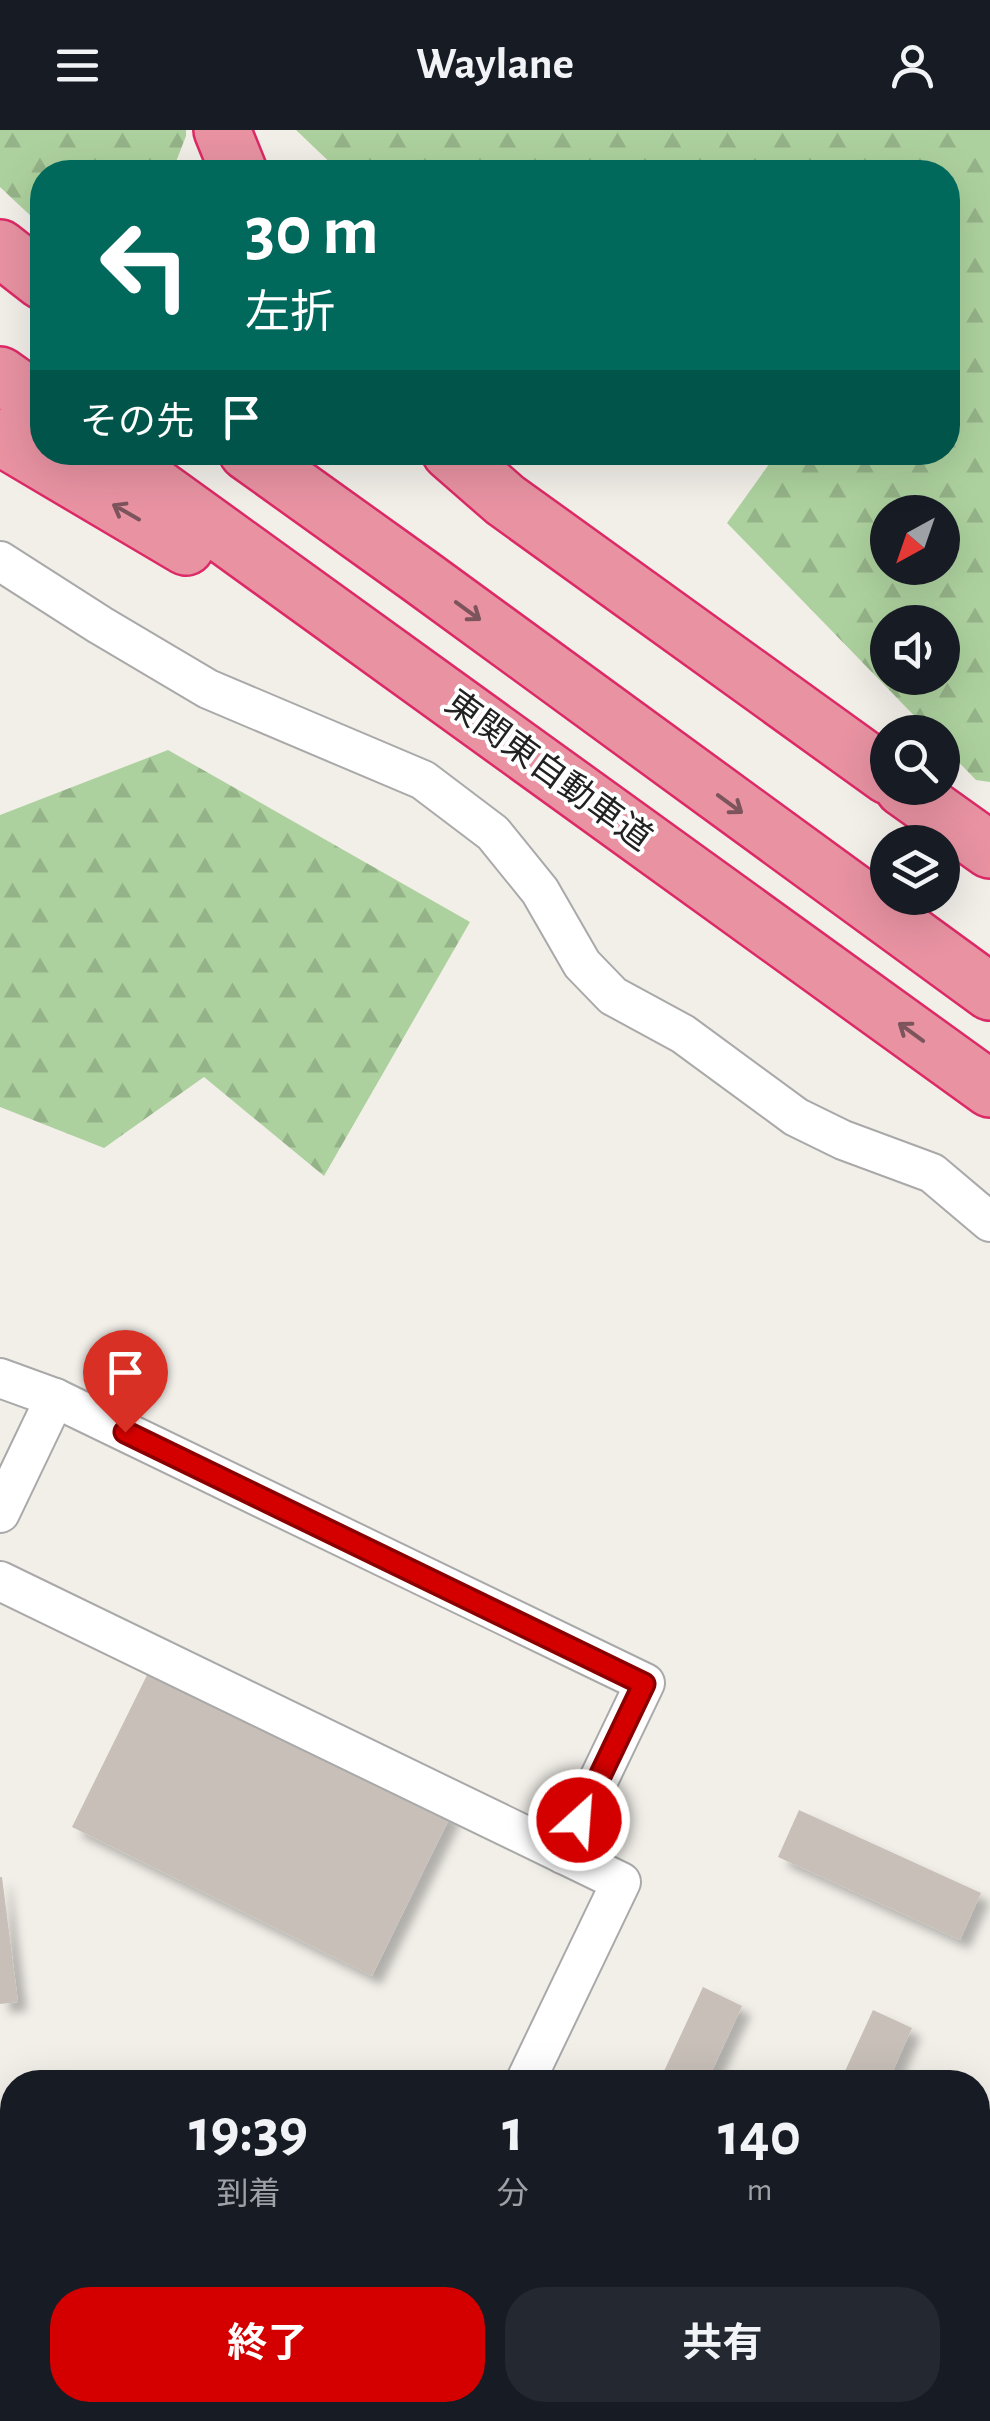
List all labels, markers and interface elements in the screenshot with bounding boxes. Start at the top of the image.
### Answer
icon: menu [50,38,105,93]
icon: person [885,38,940,93]
text: Waylane [416,42,574,87]
text: 30 m [245,197,379,267]
icon: left [80,200,210,330]
text: 左折 [245,291,335,336]
icon: arrive [214,390,269,445]
text: その先 [80,404,194,442]
north arrow [870,495,960,585]
map controls [870,495,960,915]
one-way arrow [112,502,141,522]
one-way arrow [454,601,482,622]
button: sound [870,605,960,695]
street label: 東関東自動車道 [439,683,659,857]
button: search [870,715,960,805]
one-way arrow [716,793,743,814]
button: layers [870,825,960,915]
one-way arrow [898,1021,925,1042]
pin [83,1330,168,1433]
icon: arrive [98,1345,153,1400]
position arrow [527,1768,631,1872]
text: 19:39 [189,2102,308,2162]
text: 1 [502,2102,524,2162]
text: 140 [718,2106,801,2166]
text: m [747,2174,772,2206]
text: 到着 [217,2178,281,2210]
text: 分 [497,2178,529,2210]
button: 終了 [50,2287,485,2402]
button: 共有 [505,2287,940,2402]

